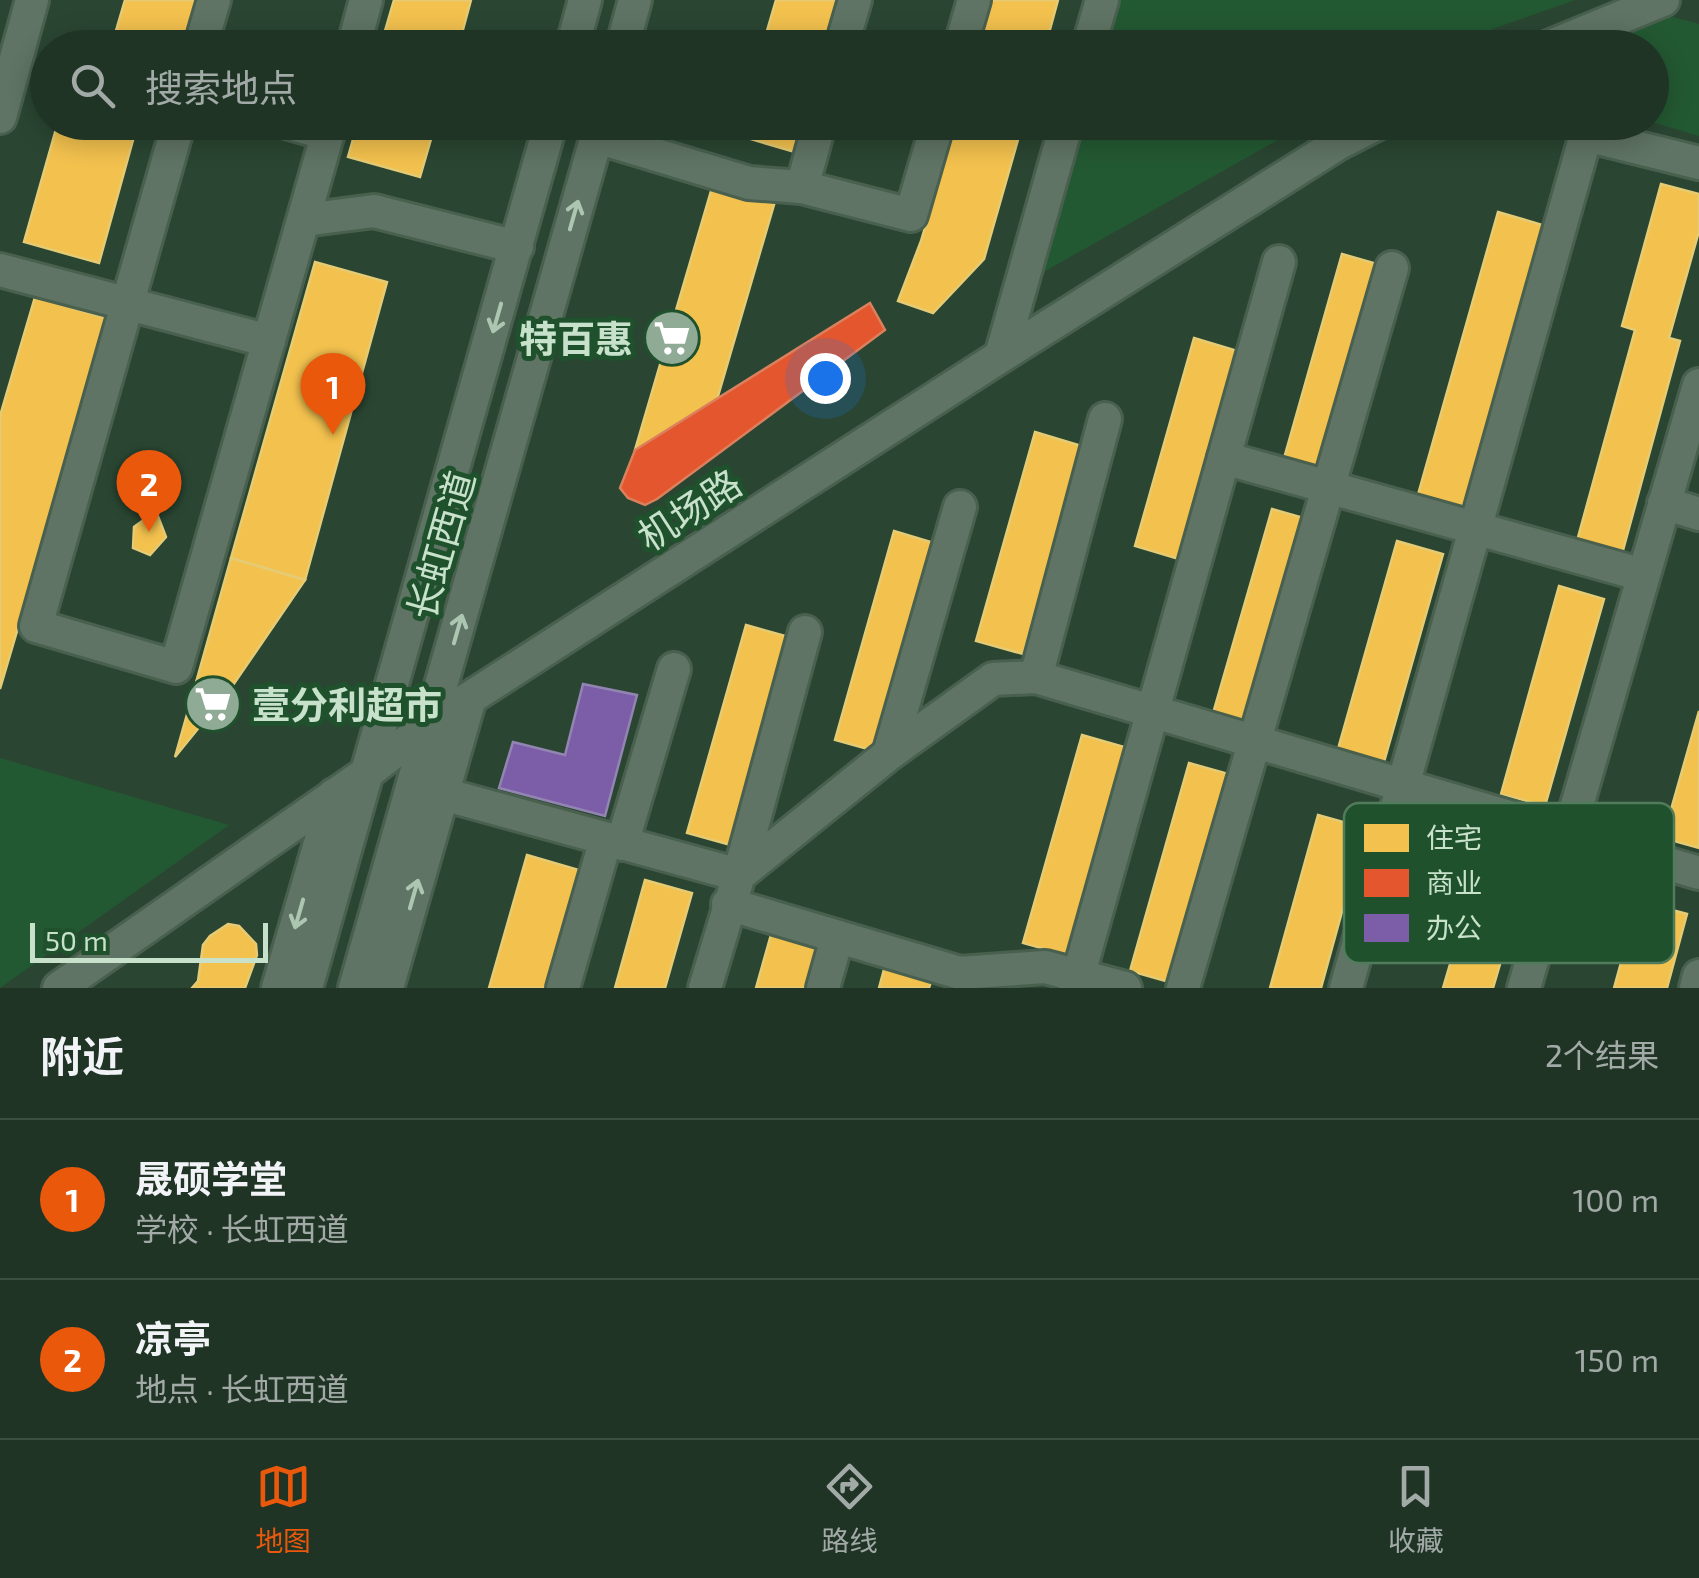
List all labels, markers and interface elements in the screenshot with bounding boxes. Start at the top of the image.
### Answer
search box [30,30,1669,140]
icon: search [65,58,120,113]
text: 搜索地点 [145,64,297,110]
one-way arrow [566,200,584,232]
one-way arrow [487,301,505,333]
supermarket icon: 特百惠 [642,308,702,368]
place label: 特百惠 [519,315,633,361]
pin: 1 [300,352,366,435]
your location [800,353,851,404]
pin: 2 [116,450,182,532]
street label: 机场路 [629,459,749,559]
street label: 长虹西道 [397,466,483,624]
one-way arrow [450,614,468,646]
supermarket icon: 壹分利超市 [183,674,243,734]
place label: 壹分利超市 [252,681,442,727]
legend [1344,803,1674,963]
text: 住宅 [1426,820,1482,854]
text: 商业 [1426,865,1482,899]
one-way arrow [406,879,424,911]
one-way arrow [289,898,308,929]
text: 办公 [1426,910,1482,944]
scale bar [30,918,268,963]
text: 50 m [45,923,108,957]
text: 附近 [40,1030,124,1080]
text: 2个结果 [1545,1035,1659,1073]
text: 晟硕学堂 [135,1155,287,1201]
text: 1 [66,1180,79,1218]
text: 100 m [1573,1180,1659,1218]
text: 学校 · 长虹西道 [135,1209,349,1247]
text: 凉亭 [135,1315,211,1361]
text: 2 [63,1340,82,1378]
text: 150 m [1575,1340,1659,1378]
text: 地点 · 长虹西道 [135,1369,349,1407]
tab: 地图 [255,1459,311,1559]
tab: 路线 [821,1459,878,1559]
tab: 收藏 [1388,1459,1444,1559]

